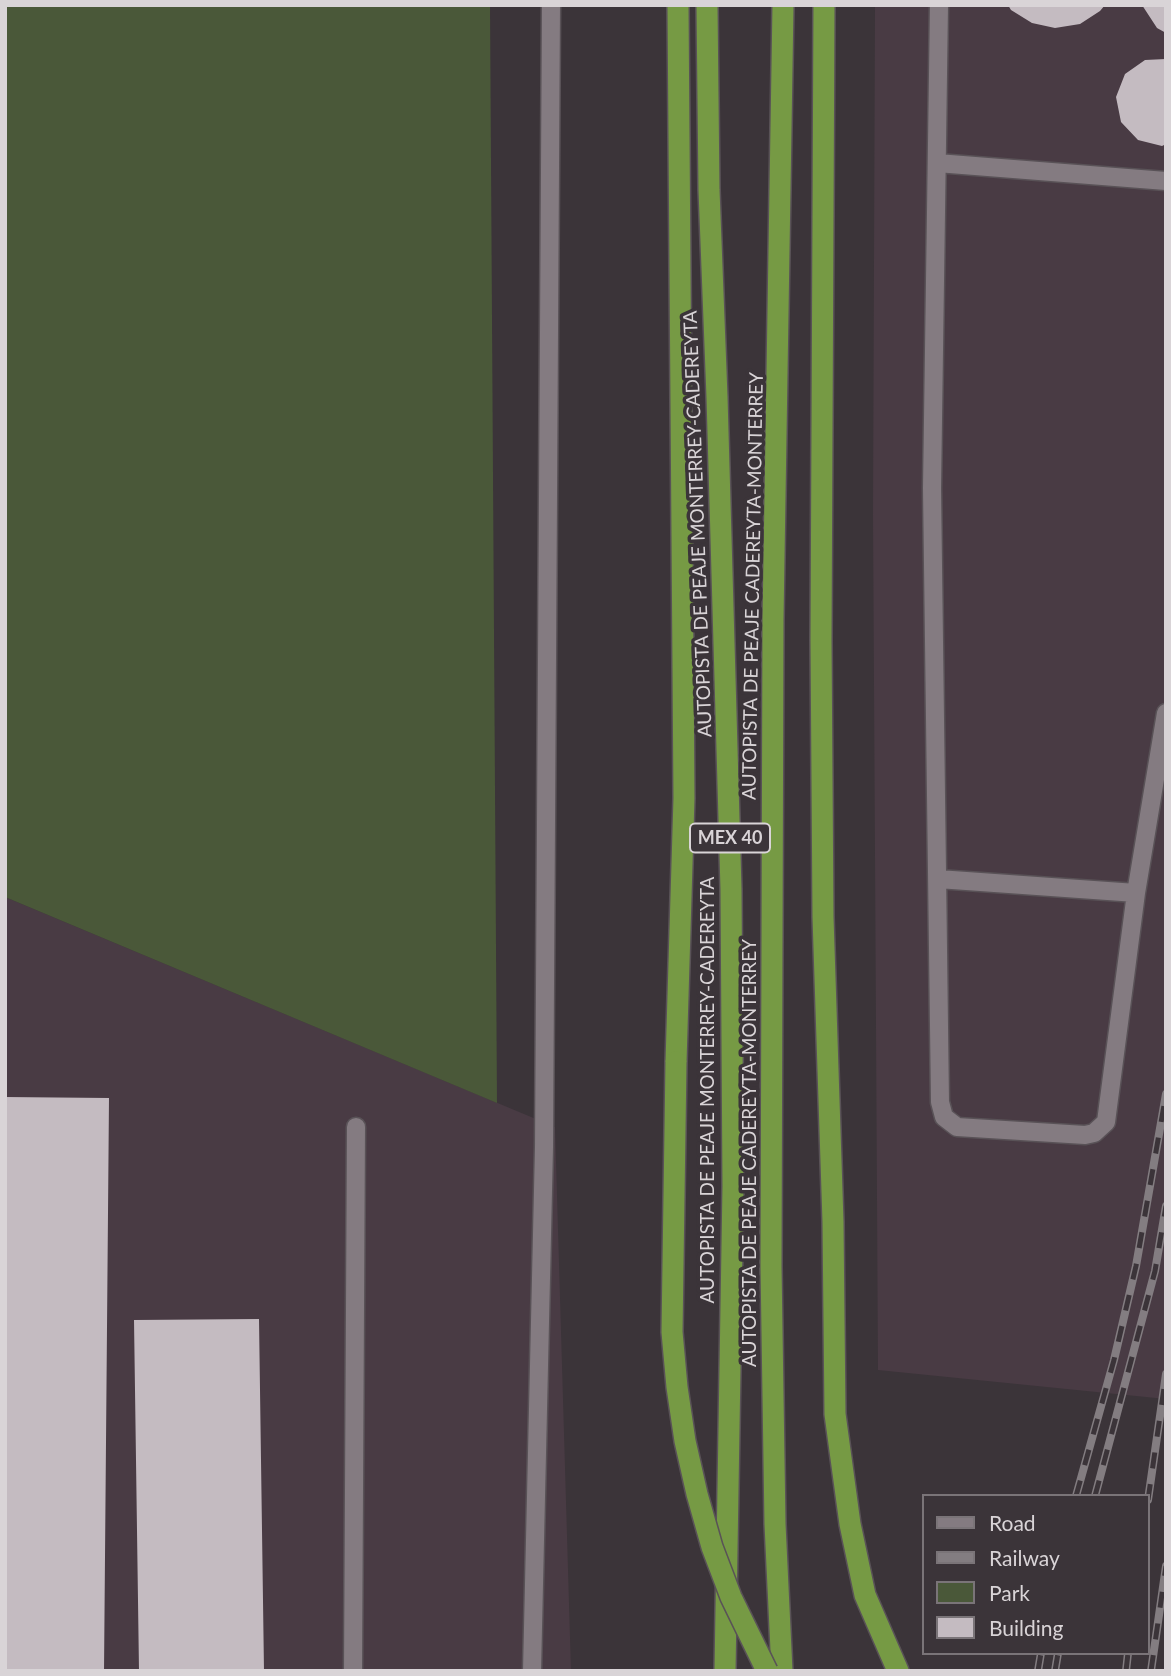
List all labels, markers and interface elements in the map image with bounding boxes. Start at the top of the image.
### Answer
street label: AUTOPISTA DE PEAJE MONTERREY-CADEREYTA [679,310,717,738]
street label: AUTOPISTA DE PEAJE CADEREYTA-MONTERREY [738,372,768,800]
road number: MEX 40 [690,824,770,852]
street label: AUTOPISTA DE PEAJE MONTERREY-CADEREYTA [697,877,719,1303]
street label: AUTOPISTA DE PEAJE CADEREYTA-MONTERREY [739,939,761,1367]
legend [922,1494,1150,1655]
text: Road [989,1510,1036,1535]
text: Railway [989,1545,1060,1570]
text: Park [989,1580,1030,1605]
text: Building [989,1615,1064,1640]

